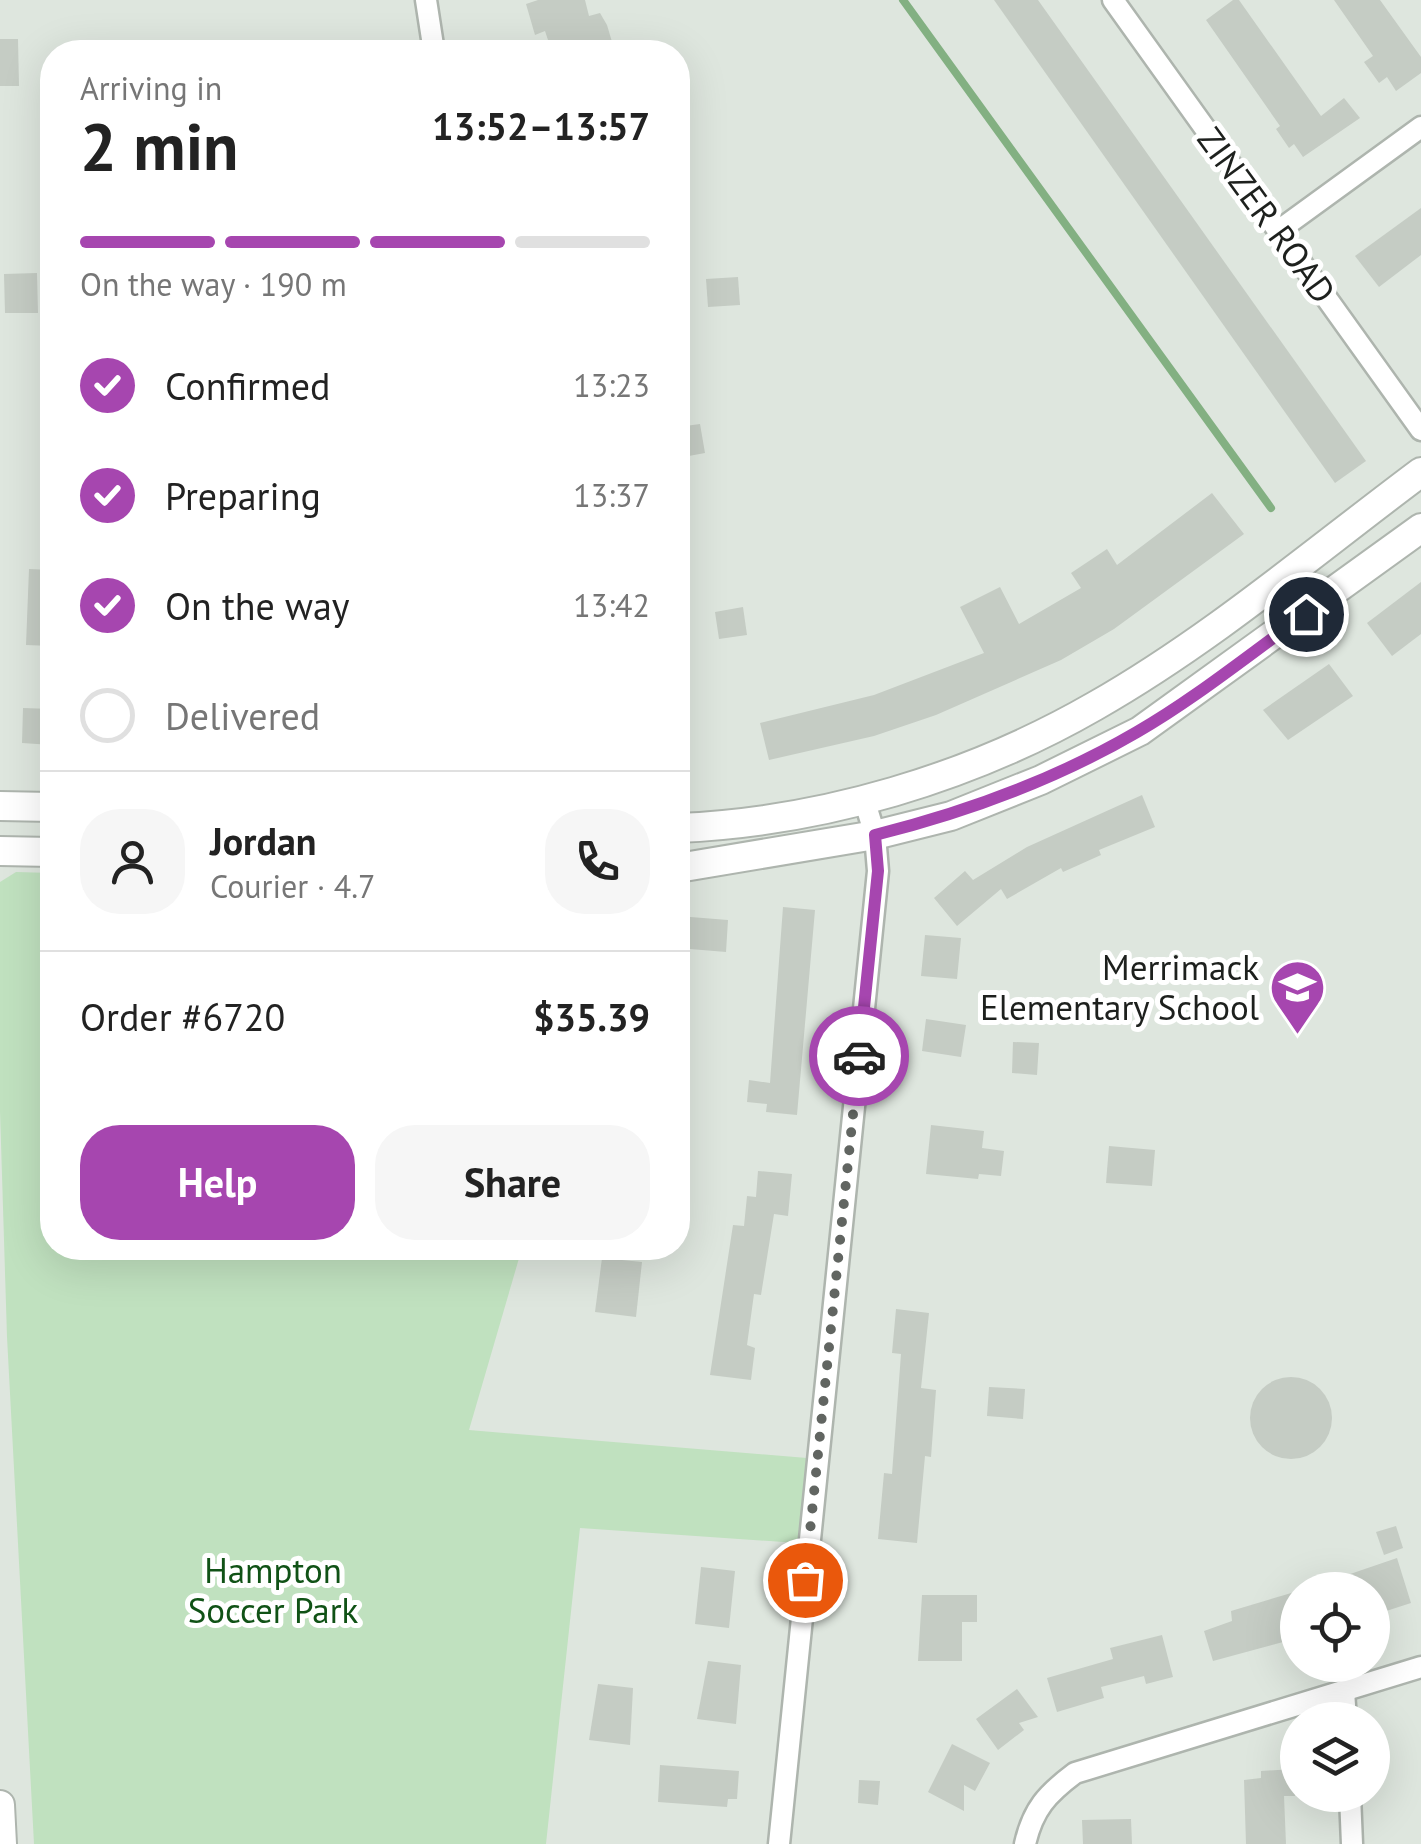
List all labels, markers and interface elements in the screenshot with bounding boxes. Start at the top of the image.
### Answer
text: Arriving in [80,67,222,109]
text: 13:52–13:57 [432,101,650,150]
text: 2 min [80,104,239,188]
street label: ZINZER ROAD [1188,118,1346,312]
text: On the way · 190 m [80,263,347,305]
icon: check [80,358,135,413]
text: Confirmed [165,361,331,410]
text: 13:23 [573,364,650,406]
icon: check [80,468,135,523]
text: Preparing [165,471,321,520]
text: 13:37 [573,474,650,516]
pin [1264,572,1349,657]
icon: check [80,578,135,633]
text: On the way [165,581,350,630]
text: 13:42 [573,584,650,626]
icon: home [1279,587,1334,642]
text: Delivered [165,691,320,740]
button: person [80,809,185,914]
button: phone [545,809,650,914]
text: Jordan [210,816,316,865]
text: Courier · 4.7 [210,865,376,907]
place label: Merrimack Elementary School [980,944,1259,1030]
school or university icon: Merrimack Elementary School [1268,957,1328,1036]
text: Order #6720 [80,992,285,1041]
text: $35.39 [533,992,650,1041]
courier [809,1006,909,1106]
icon: car [832,1029,887,1084]
button: Help [80,1125,355,1240]
button: Share [375,1125,650,1240]
pin [763,1538,848,1623]
park label: Hampton Soccer Park [188,1547,359,1633]
icon: bag [778,1553,833,1608]
map controls [1280,1572,1390,1812]
button: locate [1280,1572,1390,1682]
button: layers [1280,1702,1390,1812]

